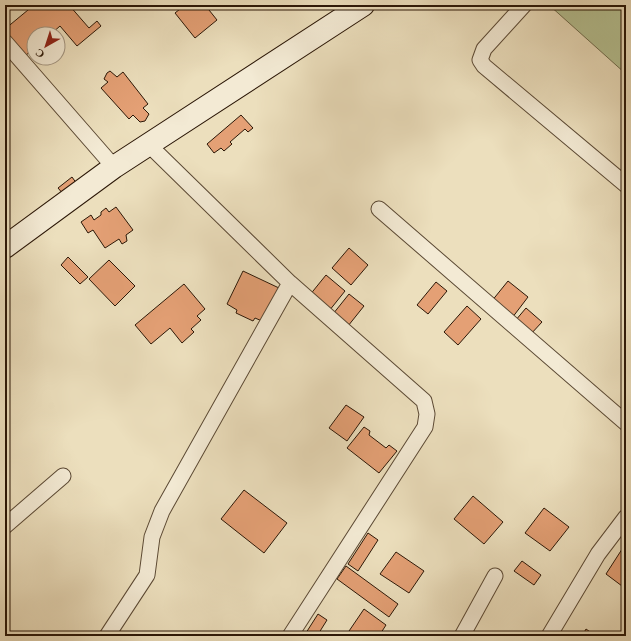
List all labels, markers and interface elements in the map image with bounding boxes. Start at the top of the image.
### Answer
north arrow [26,26,66,66]
text: С [32,46,47,62]

